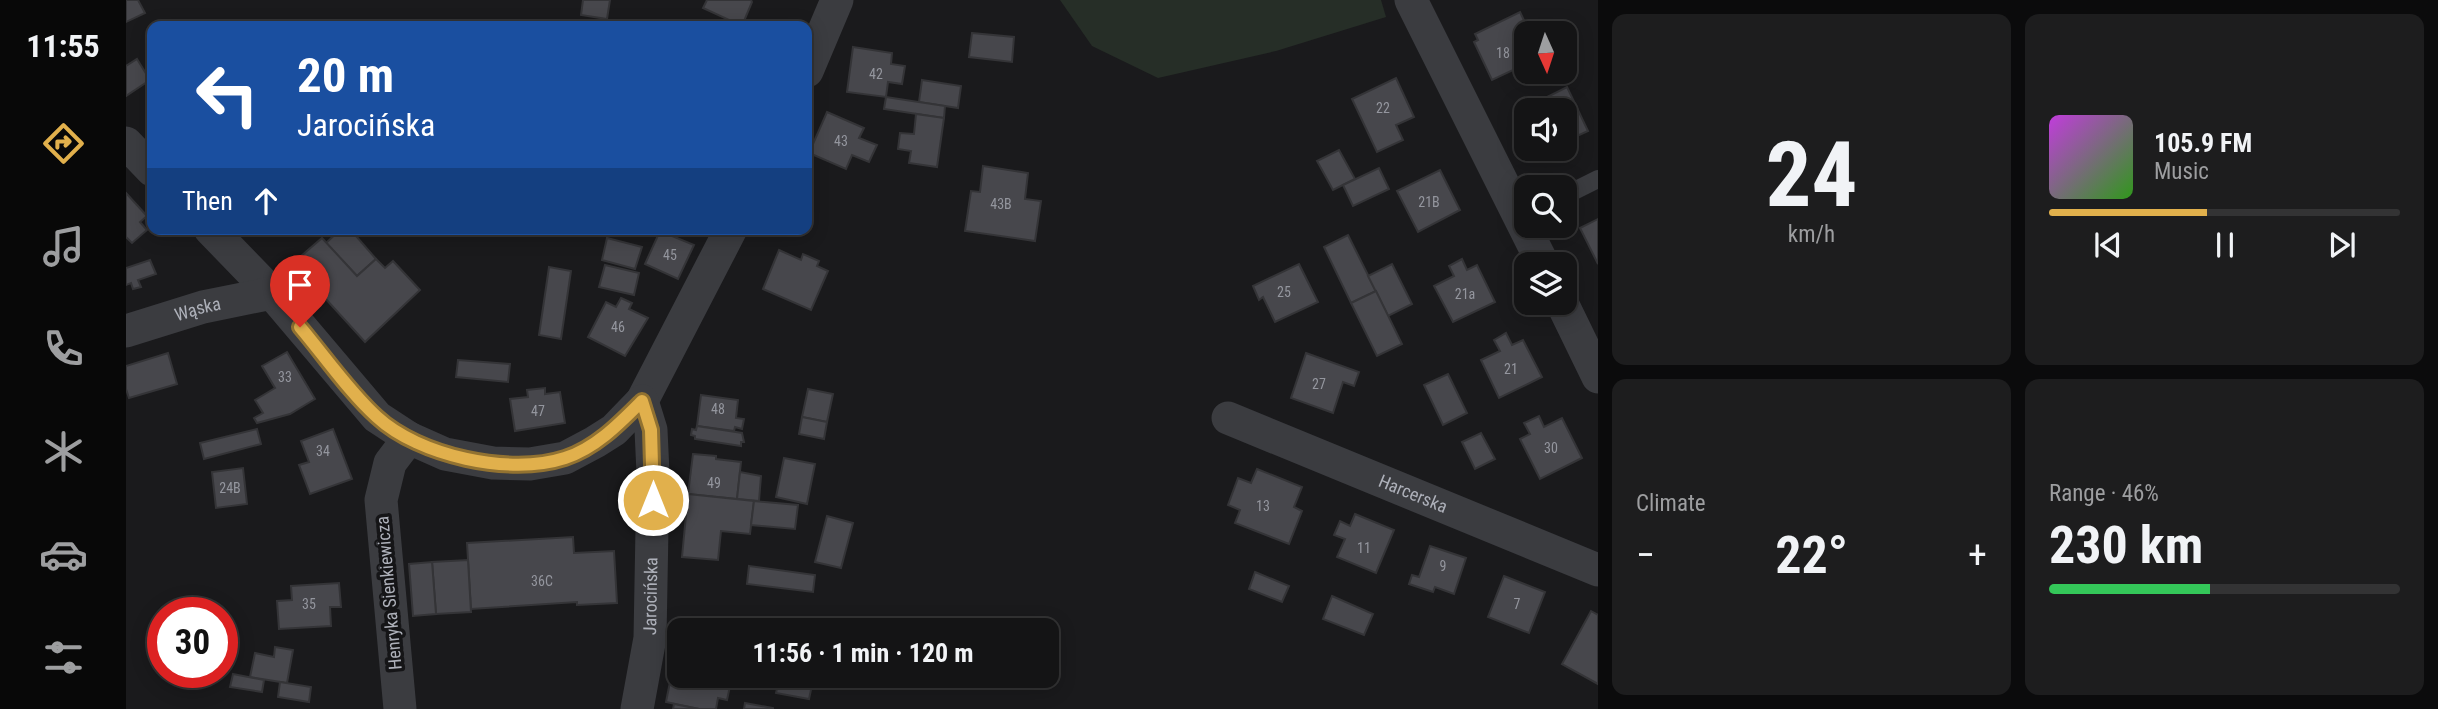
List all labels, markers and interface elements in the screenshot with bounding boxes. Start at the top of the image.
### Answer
north arrow [1514,21,1577,84]
map controls [1514,21,1577,315]
text: 11:55 [26,27,100,65]
house number: 18 [1496,45,1510,61]
text: 20 m [297,47,394,104]
icon: left [182,49,273,140]
house number: 42 [869,66,883,82]
button: sound [1514,98,1577,161]
house number: 22 [1376,100,1390,116]
text: Jarocińska [297,106,435,144]
icon: directions [39,119,88,168]
text: 24 [1766,122,1857,228]
text: 105.9 FM [2154,128,2252,158]
house number: 43 [834,133,848,149]
text: Music [2154,158,2209,185]
button: search [1514,175,1577,238]
icon: ahead [247,182,285,220]
text: Then [182,186,233,216]
house number: 21B [1418,194,1440,210]
house number: 43B [990,196,1012,212]
text: km/h [1788,221,1835,248]
icon: music [39,222,88,271]
icon: previous [2089,226,2127,264]
icon: pause [2206,226,2244,264]
icon: next [2323,226,2361,264]
house number: 45 [663,247,677,263]
button: layers [1514,252,1577,315]
pin [270,255,330,327]
icon: arrive [281,266,319,304]
house number: 25 [1277,284,1291,300]
house number: 21a [1455,286,1475,302]
street label: Wąska [172,293,222,325]
house number: 46 [611,319,625,335]
icon: phone [39,324,88,373]
house number: 21 [1504,361,1518,377]
house number: 33 [278,369,292,385]
house number: 27 [1312,376,1326,392]
house number: 48 [711,401,725,417]
house number: 47 [531,403,545,419]
icon: climate [39,427,88,476]
house number: 30 [1544,440,1558,456]
house number: 34 [316,443,330,459]
position arrow [616,463,690,537]
street label: Harcerska [1376,470,1451,517]
house number: 49 [707,475,721,491]
house number: 24B [219,480,241,496]
text: Range · 46% [2049,480,2159,507]
text: Climate [1636,490,1706,517]
house number: 13 [1256,498,1270,514]
street label: Henryka Sienkiewicza [371,515,406,671]
text: 230 km [2049,515,2203,576]
text: 22° [1775,525,1848,586]
icon: car [39,530,88,579]
text: − [1636,533,1655,577]
text: + [1968,533,1987,577]
house number: 11 [1357,540,1371,556]
street label: Jarocińska [639,557,661,635]
house number: 9 [1440,558,1446,574]
house number: 36C [531,573,553,589]
house number: 35 [302,596,316,612]
house number: 7 [1514,596,1521,612]
speed limit sign: 30 [147,597,238,688]
icon: filters [39,633,88,682]
text: 11:56 · 1 min · 120 m [753,638,973,668]

